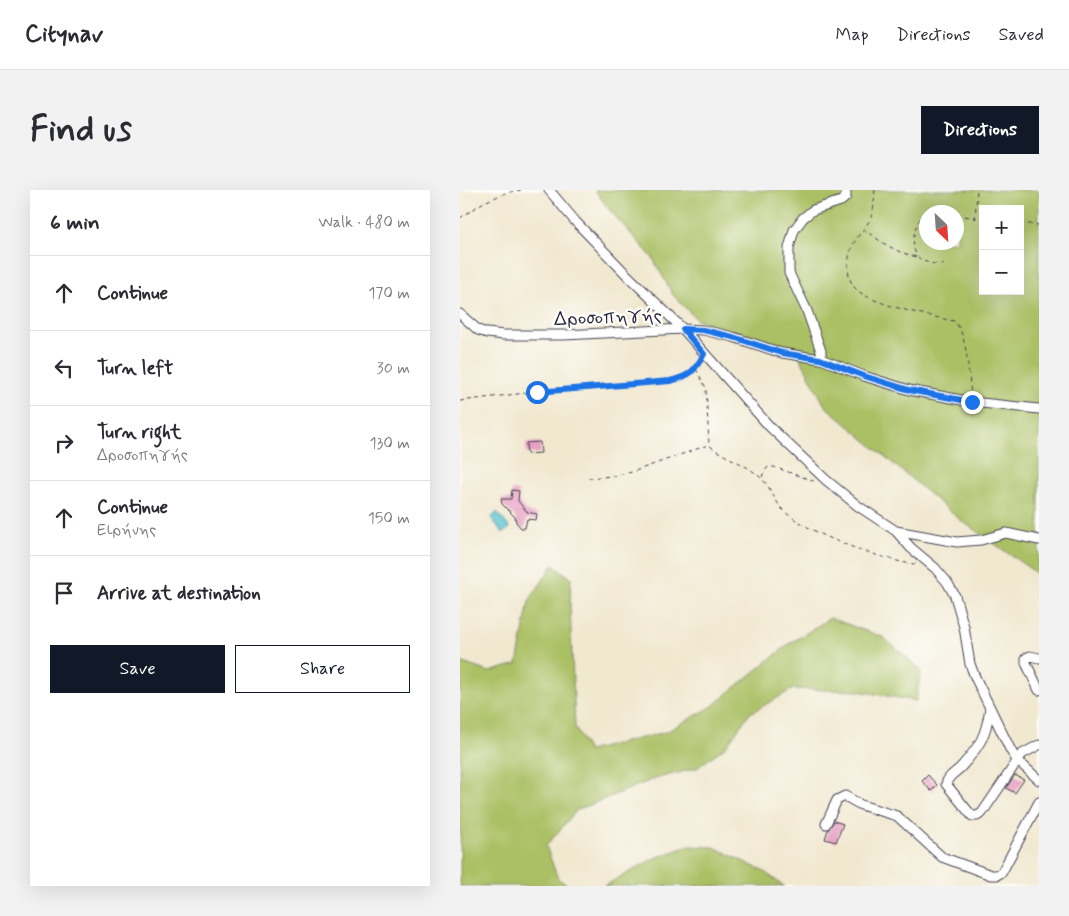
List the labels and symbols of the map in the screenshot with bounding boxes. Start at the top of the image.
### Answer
north arrow [919,205,964,250]
street label: Δροσοπηγής [554,303,662,332]
route start [526,381,549,404]
route end [961,391,984,414]

